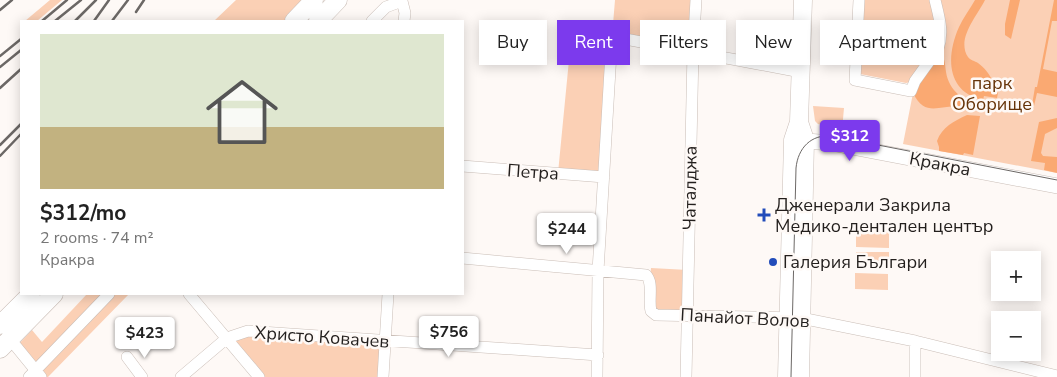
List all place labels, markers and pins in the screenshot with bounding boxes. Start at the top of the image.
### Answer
pin: $312 [820,120,880,162]
place label: Дженерали Закрила Медико-дентален център [775,193,993,238]
marker: Дженерали Закрила Медико-дентален център [757,208,771,222]
pin: $244 [537,212,597,255]
place label: Галерия Българи [783,250,928,274]
marker: Галерия Българи [767,256,779,268]
pin: $423 [115,316,175,359]
pin: $756 [419,316,479,358]

